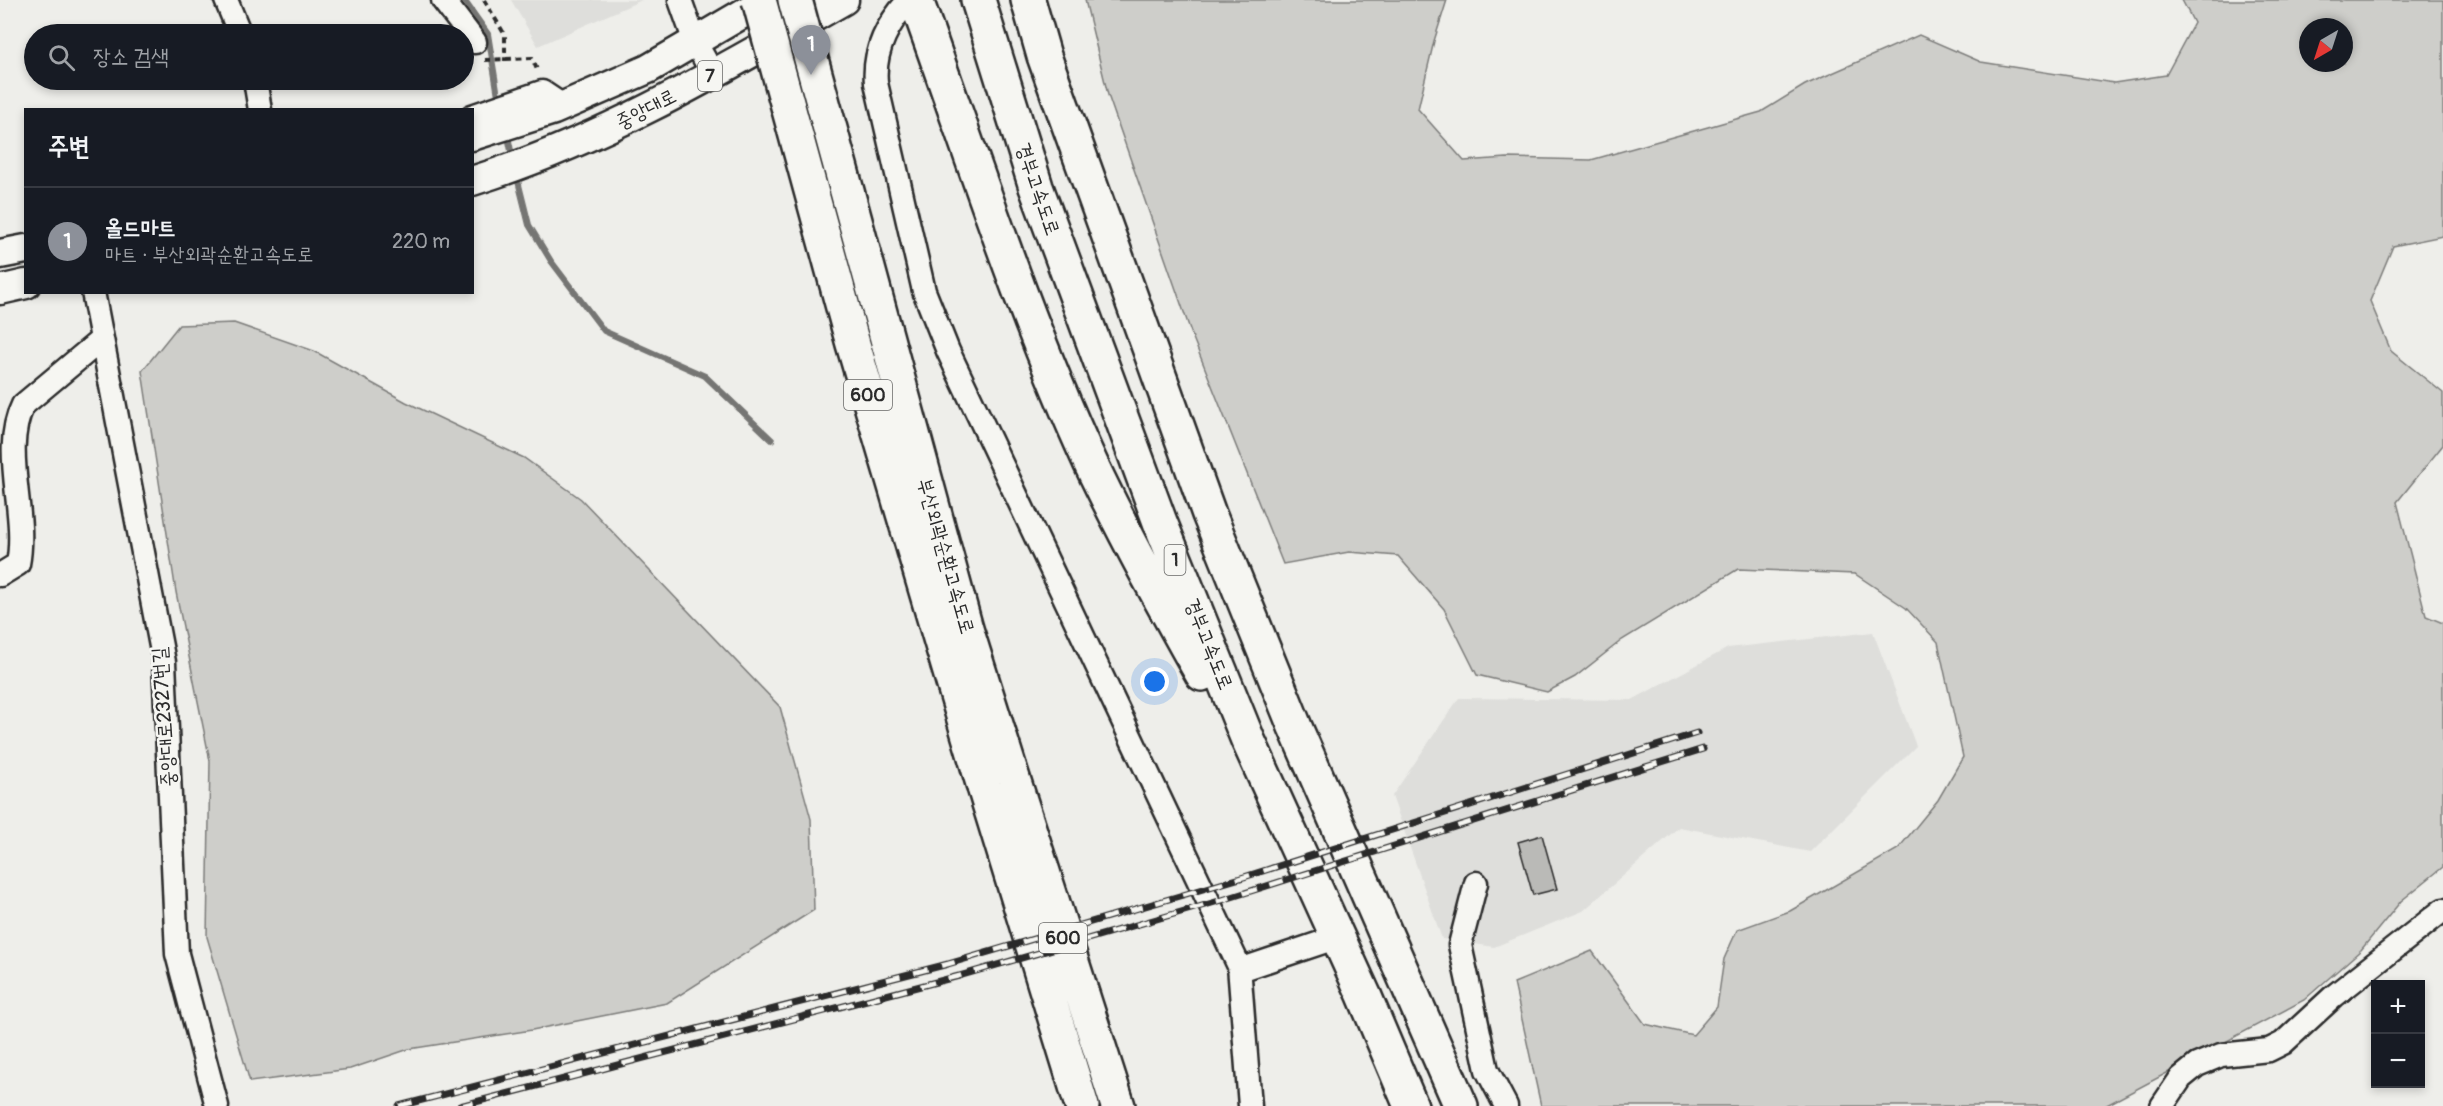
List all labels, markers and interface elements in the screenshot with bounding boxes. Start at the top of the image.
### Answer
north arrow [2299,18,2353,72]
search box [24,24,474,90]
pin: 1 [792,26,830,75]
icon: search [45,41,78,74]
text: 장소 검색 [93,43,169,71]
road number: 7 [698,61,722,91]
street label: 중앙대로 [612,83,680,135]
text: 주변 [48,131,90,163]
street label: 경부고속도로 [1010,139,1066,239]
text: 올드마트 [105,214,176,242]
text: 1 [64,229,71,254]
text: 220 m [392,229,450,254]
text: 마트 · 부산외곽순환고속도로 [105,242,313,267]
road number: 600 [844,380,892,410]
street label: 부산외곽순환고속도로 [912,475,980,637]
road number: 1 [1164,545,1186,575]
street label: 경부고속도로 [1179,595,1239,693]
street label: 중앙대로2327번길 [147,646,181,788]
your location [1140,667,1169,696]
road number: 600 [1039,923,1087,953]
map controls [2371,980,2425,1088]
button: + [2371,980,2425,1034]
button: − [2371,1034,2425,1088]

